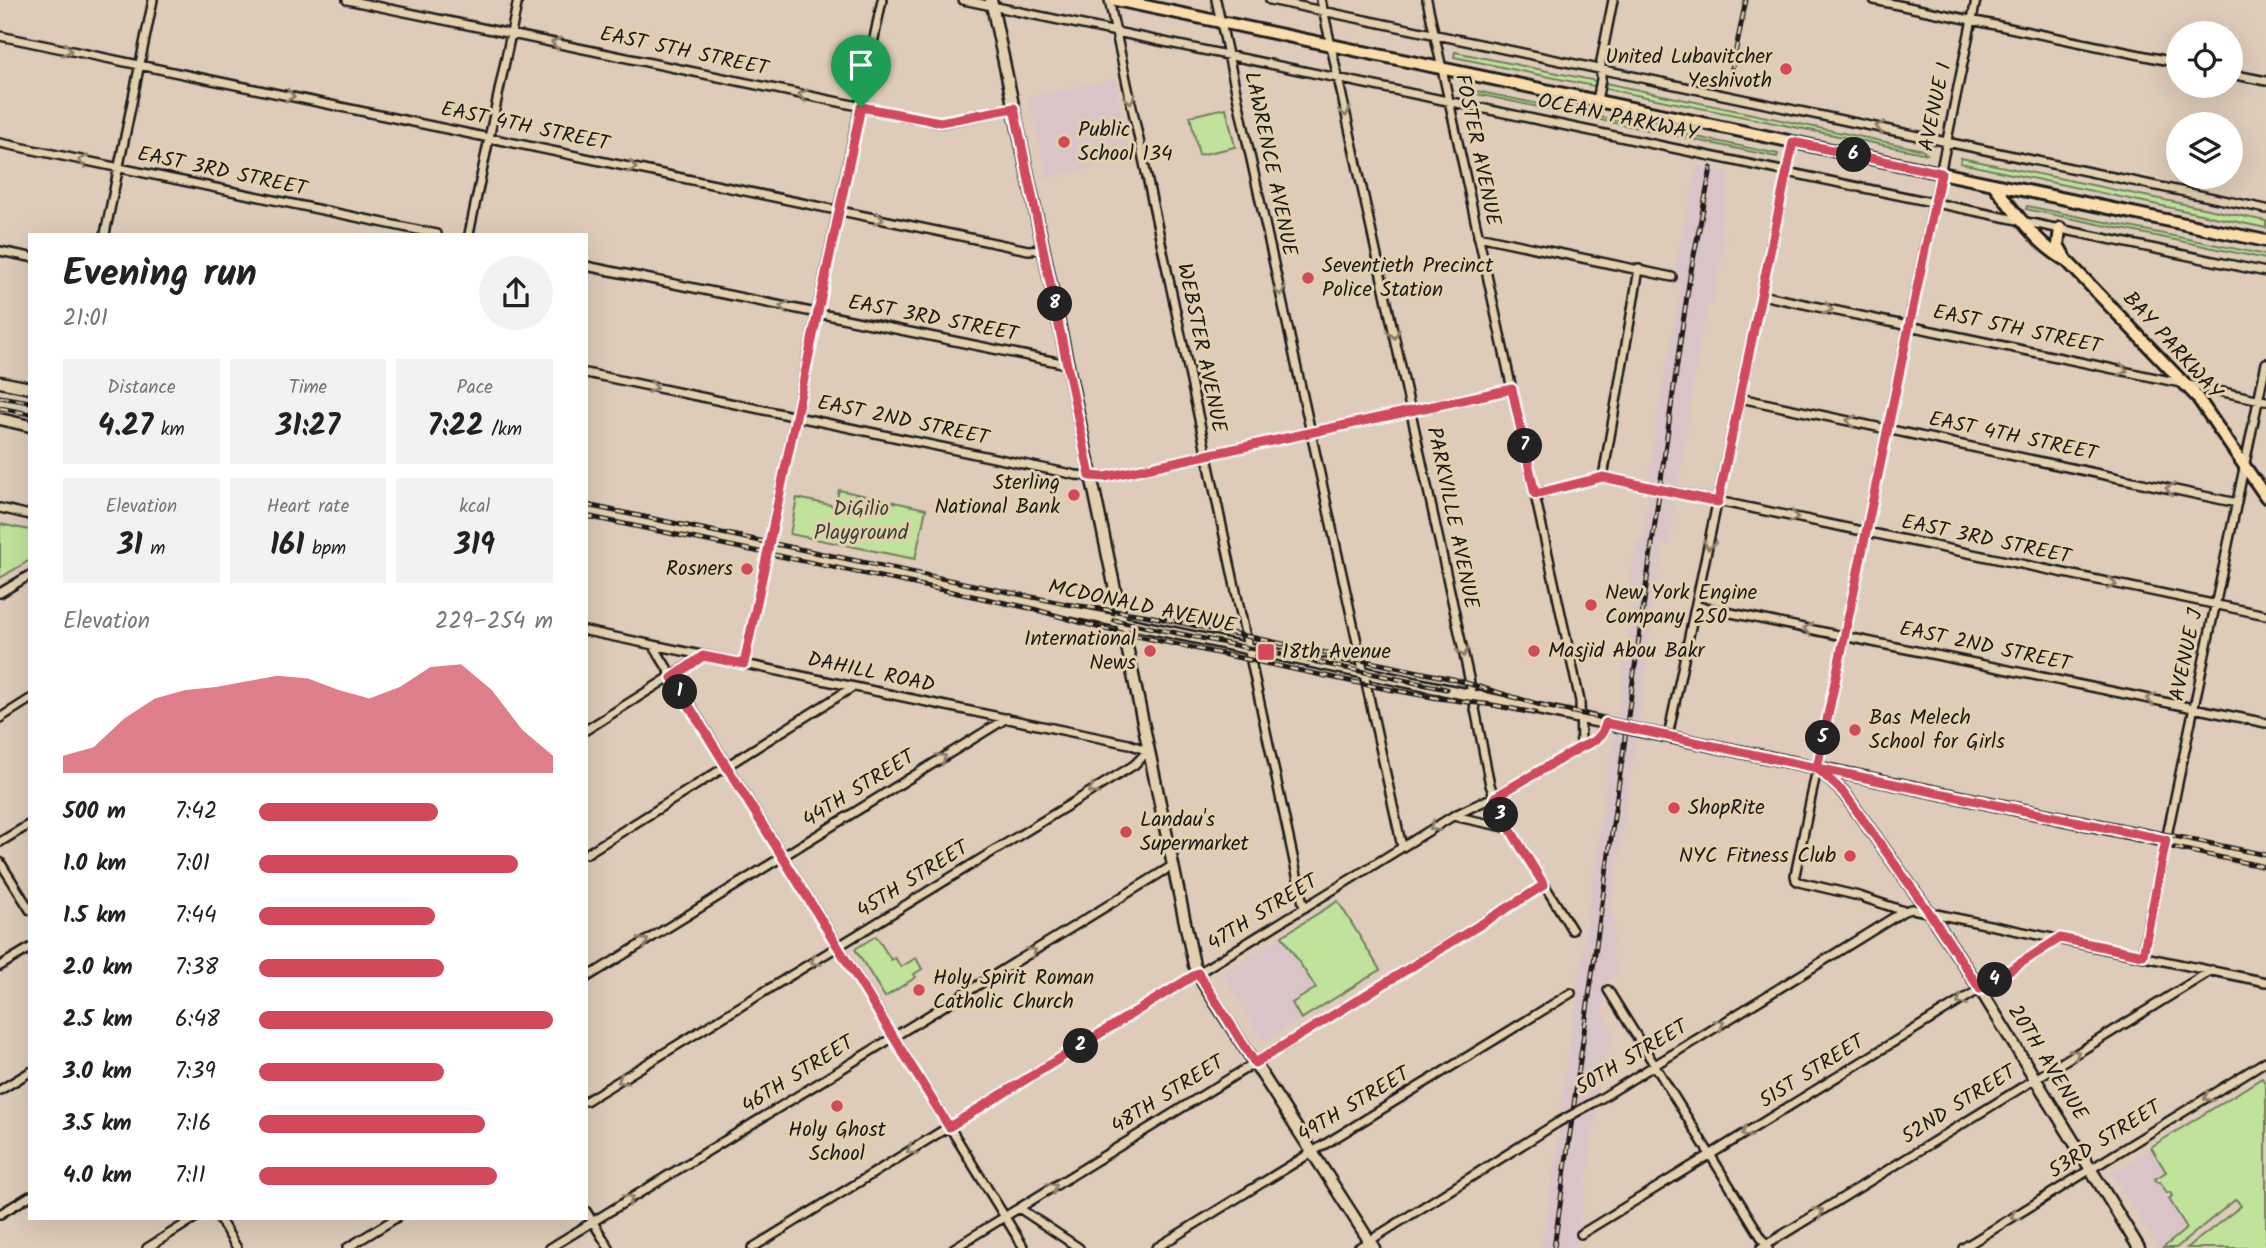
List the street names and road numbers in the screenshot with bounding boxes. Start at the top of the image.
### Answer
street label: EAST 5TH STREET [597,18,773,86]
street label: AVENUE I [1910,59,1962,155]
street label: LAWRENCE AVENUE [1234,69,1306,260]
street label: FOSTER AVENUE [1445,71,1509,230]
street label: OCEAN PARKWAY [1535,85,1702,151]
street label: EAST 4TH STREET [438,93,614,161]
street label: EAST 3RD STREET [134,138,312,206]
street label: WEBSTER AVENUE [1167,260,1235,437]
street label: BAY PARKWAY [2114,284,2231,409]
street label: EAST 3RD STREET [845,286,1023,352]
street label: EAST 5TH STREET [1930,296,2106,364]
street label: EAST 2ND STREET [814,387,994,456]
street label: EAST 4TH STREET [1926,403,2102,471]
street label: PARKVILLE AVENUE [1417,424,1488,613]
street label: EAST 3RD STREET [1898,506,2076,574]
street label: MCDONALD AVENUE [1045,571,1240,643]
street label: AVENUE J [2161,605,2213,704]
street label: EAST 2ND STREET [1896,613,2076,682]
street label: DAHILL ROAD [804,643,938,703]
street label: 44TH STREET [796,740,923,837]
street label: 45TH STREET [850,831,977,928]
street label: 47TH STREET [1201,865,1326,960]
street label: 20TH AVENUE [1998,998,2096,1128]
street label: 50TH STREET [1570,1011,1696,1105]
street label: 46TH STREET [735,1026,862,1123]
street label: 51ST STREET [1753,1026,1873,1118]
street label: 48TH STREET [1105,1046,1233,1143]
street label: 52ND STREET [1895,1056,2024,1153]
street label: 49TH STREET [1292,1058,1418,1152]
street label: 53RD STREET [2042,1091,2169,1188]

